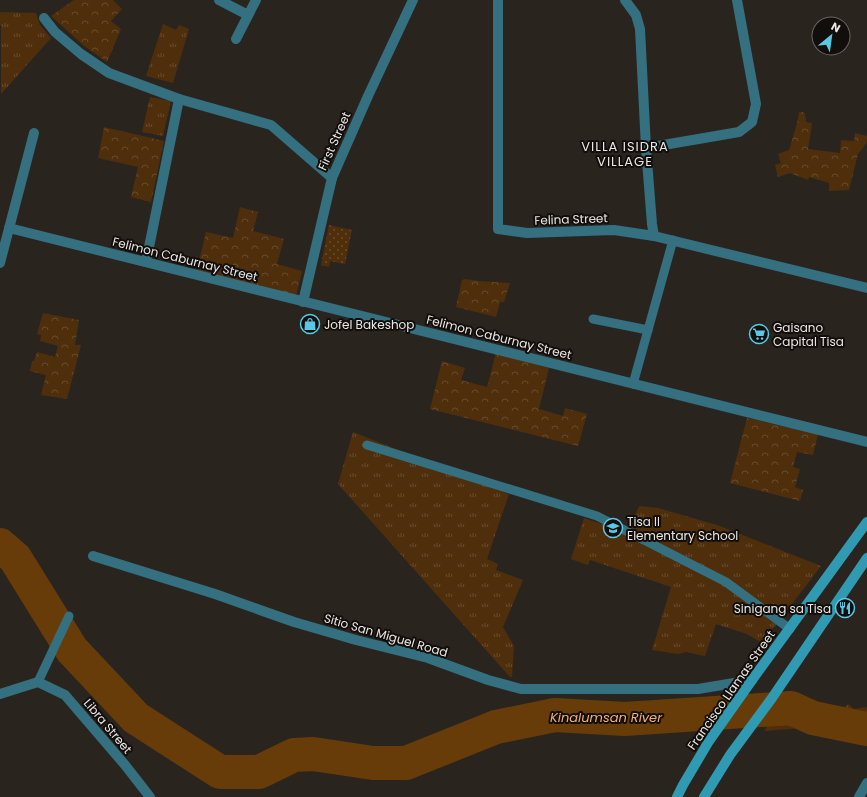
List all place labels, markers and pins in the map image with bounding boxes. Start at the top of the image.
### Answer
shop icon: Jofel Bakeshop [299,313,321,335]
place label: Jofel Bakeshop [324,316,414,333]
place label: Gaisano Capital Tisa [773,319,844,350]
supermarket icon: Gaisano Capital Tisa [748,323,770,345]
place label: Tisa II Elementary School [627,513,738,544]
school or university icon: Tisa II Elementary School [602,517,624,539]
restaurant icon: Sinigang sa Tisa [834,597,856,619]
place label: Sinigang sa Tisa [734,600,831,617]

